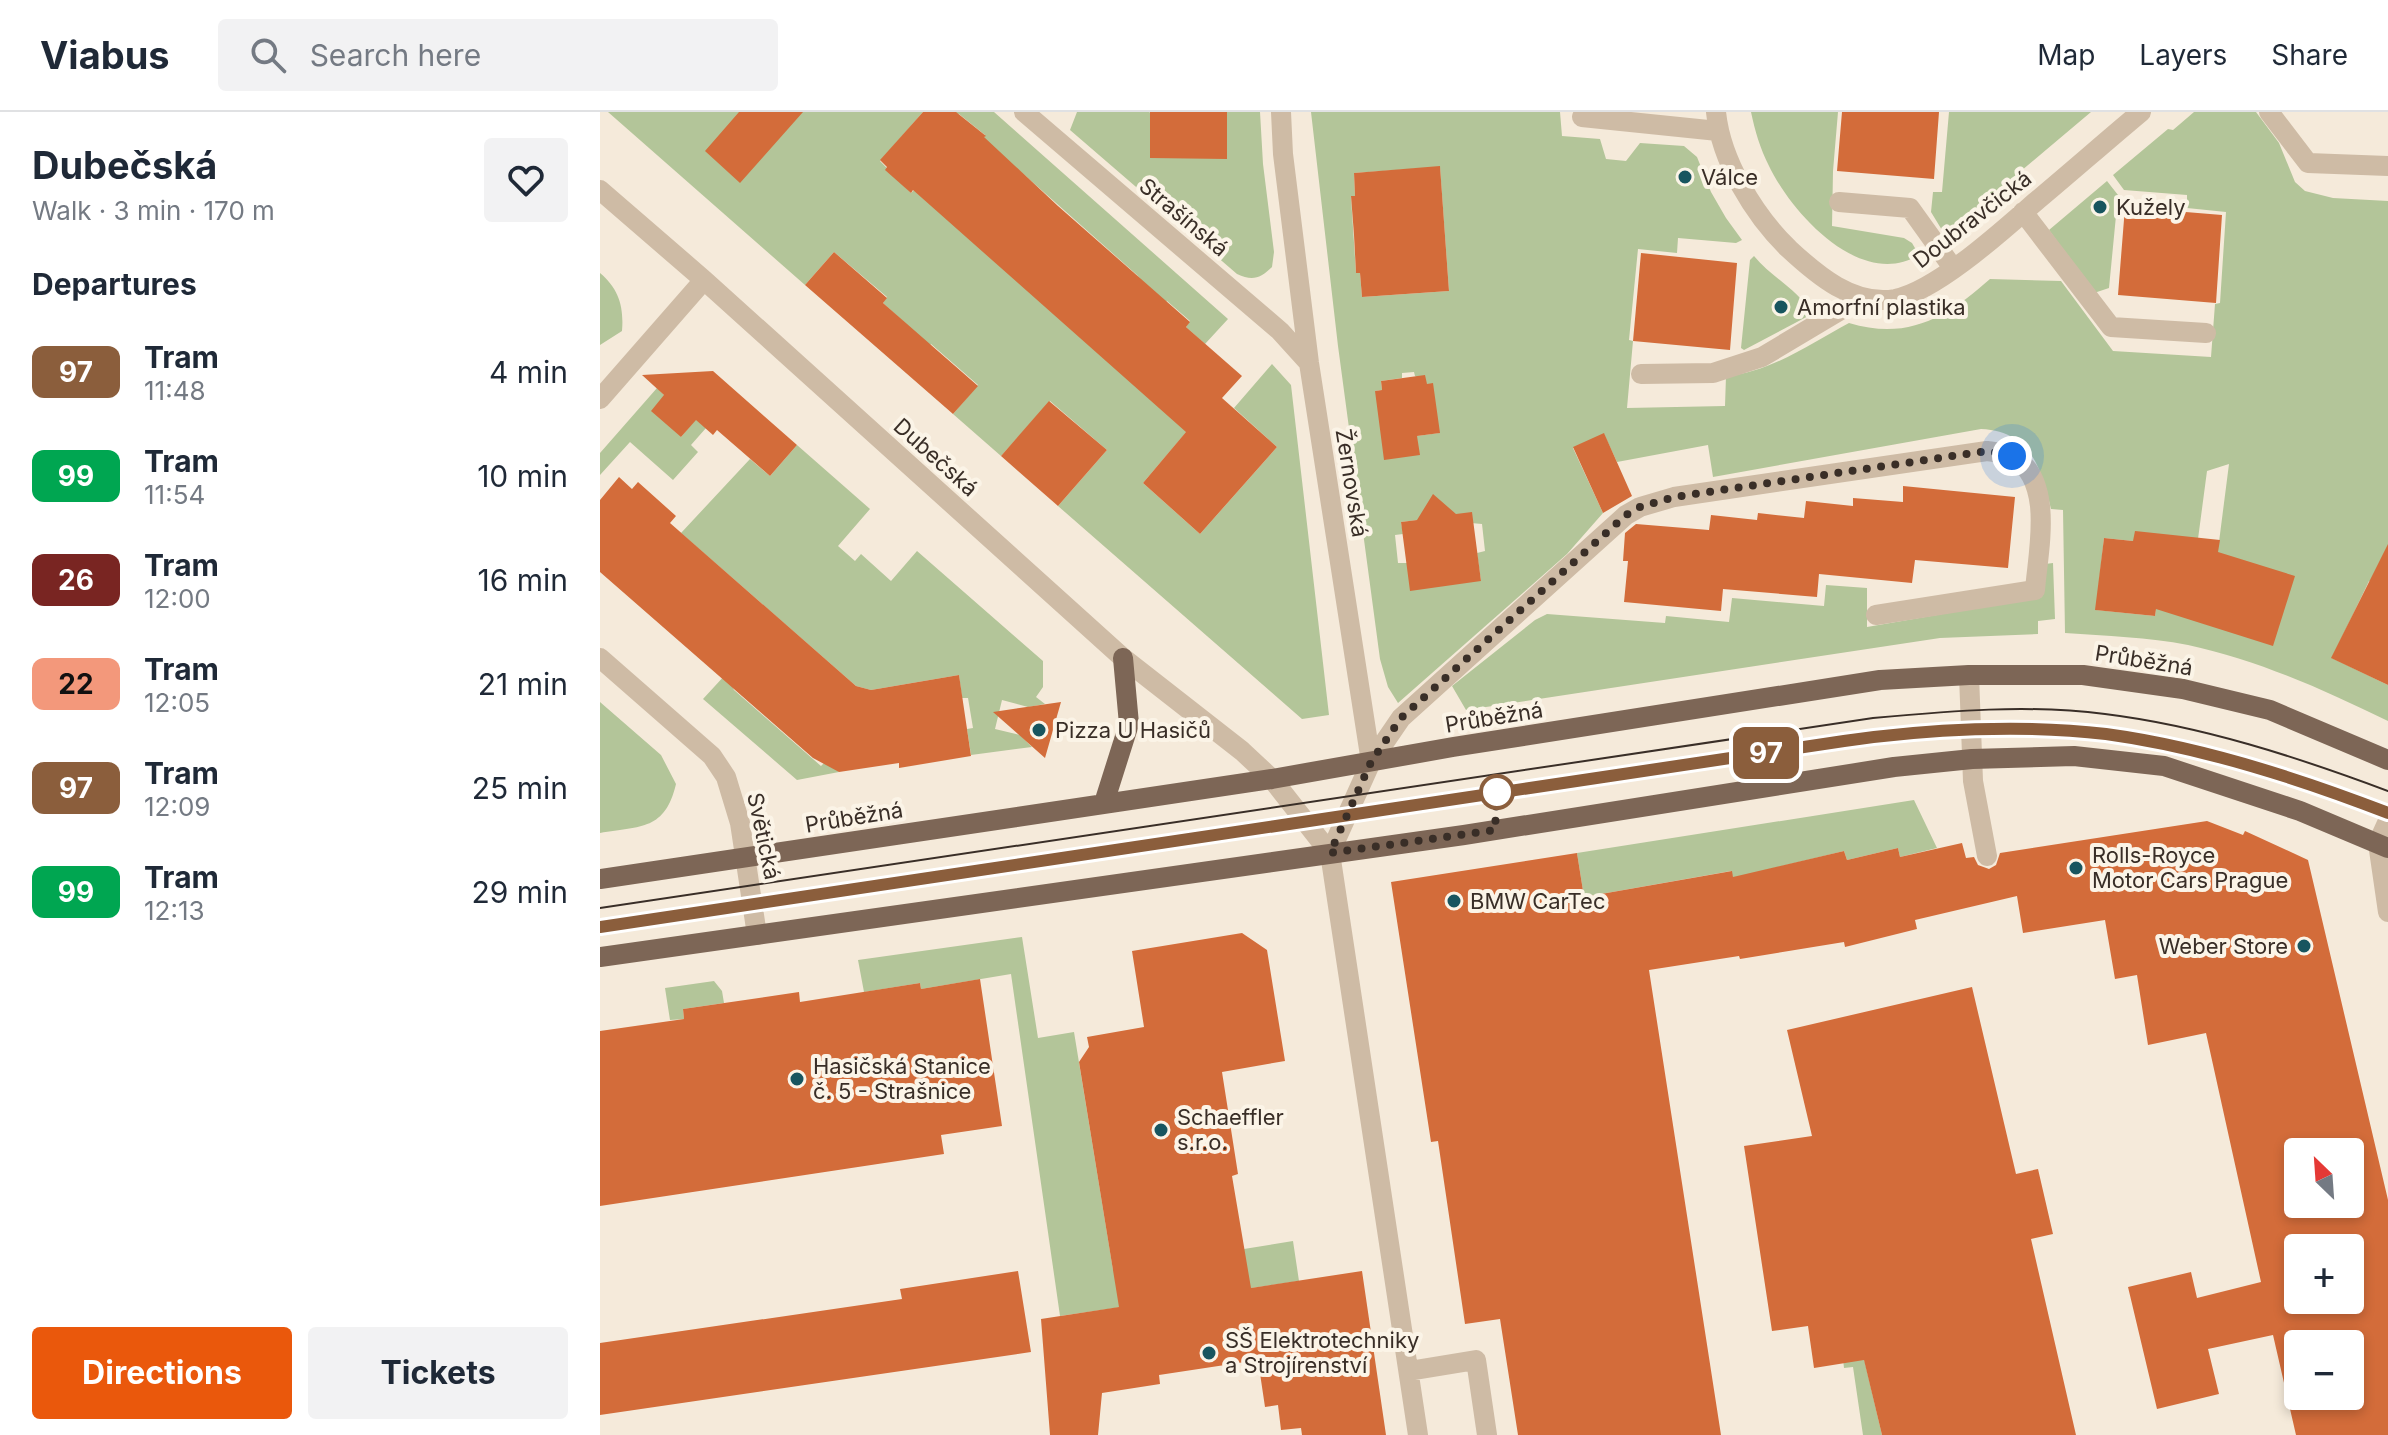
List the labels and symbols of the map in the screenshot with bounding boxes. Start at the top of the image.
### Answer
place label: Válce [1701,164,1758,190]
street label: Doubravčická [1908,165,2036,273]
marker: Válce [1676,168,1694,186]
street label: Strašínská [1134,172,1234,262]
place label: Kužely [2116,194,2186,220]
marker: Kužely [2091,198,2109,216]
place label: Amorfní plastika [1797,294,1966,320]
marker: Amorfní plastika [1772,298,1790,316]
street label: Dubečská [889,413,983,501]
street label: Žernovská [1331,427,1373,539]
your location [1992,436,2032,476]
street label: Průběžná [2093,639,2195,681]
street label: Průběžná [1443,696,1545,738]
place label: Pizza U Hasičů [1055,717,1211,743]
marker: Pizza U Hasičů [1030,721,1048,739]
line badge: 97 [1730,727,1802,779]
unlabelled marker [1480,775,1514,809]
street label: Světická [742,790,786,882]
street label: Průběžná [803,796,905,838]
place label: Rolls-Royce Motor Cars Prague [2092,842,2288,893]
marker: Rolls-Royce Motor Cars Prague [2067,859,2085,877]
place label: BMW CarTec [1470,888,1605,914]
marker: BMW CarTec [1445,892,1463,910]
place label: Weber Store [2159,933,2288,959]
marker: Weber Store [2295,937,2313,955]
place label: Hasičská Stanice č. 5 - Strašnice [813,1053,991,1104]
marker: Hasičská Stanice č. 5 - Strašnice [788,1070,806,1088]
place label: Schaeffler s.r.o. [1177,1104,1284,1155]
marker: Schaeffler s.r.o. [1152,1121,1170,1139]
north arrow [2284,1138,2364,1218]
place label: SŠ Elektrotechniky a Strojírenství [1225,1327,1419,1378]
marker: SŠ Elektrotechniky a Strojírenství [1200,1344,1218,1362]

